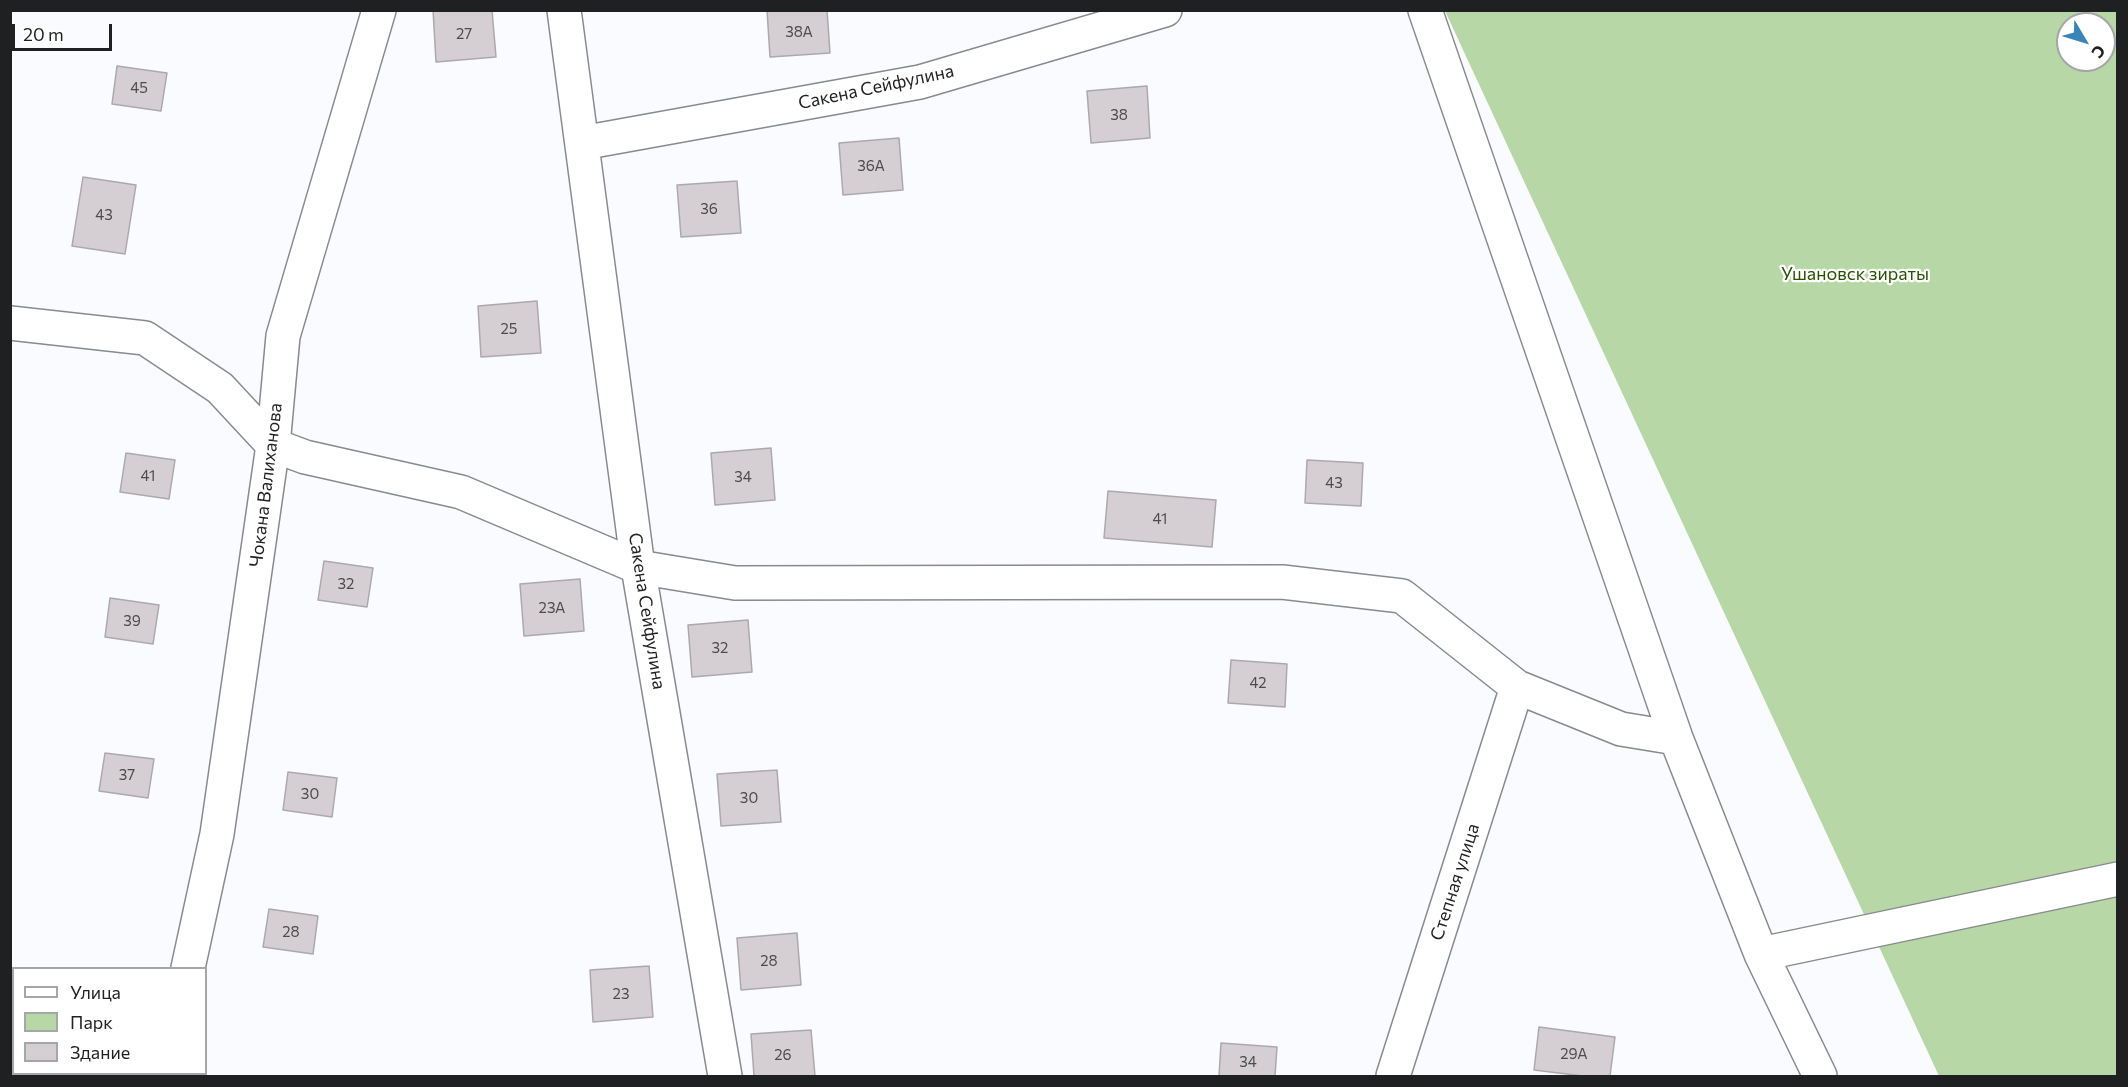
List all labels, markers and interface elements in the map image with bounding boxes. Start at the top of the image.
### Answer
scale bar [15,12,116,50]
north arrow [2056,12,2116,72]
text: 20 m [23,23,64,45]
house number: 38А [785,23,813,41]
house number: 27 [456,25,472,43]
text: С [2088,42,2110,62]
street label: Сакена Сейфулина [796,60,956,114]
house number: 45 [130,79,148,97]
house number: 38 [1110,106,1128,124]
house number: 36А [857,157,885,175]
house number: 36 [700,200,718,218]
house number: 43 [95,206,113,224]
park label: Ушановск зираты [1781,263,1929,285]
house number: 25 [501,320,517,338]
street label: Чокана Валиханова [245,402,287,568]
house number: 41 [141,467,155,485]
house number: 34 [734,468,752,486]
house number: 43 [1325,474,1343,492]
house number: 41 [1153,510,1167,528]
street label: Сакена Сейфулина [624,531,670,691]
house number: 32 [338,575,354,593]
house number: 23А [539,599,565,617]
house number: 39 [123,612,141,630]
house number: 32 [712,639,728,657]
house number: 42 [1249,674,1267,692]
house number: 37 [119,766,135,784]
house number: 30 [301,785,319,803]
house number: 30 [740,789,758,807]
street label: Степная улица [1426,821,1484,943]
house number: 28 [282,923,300,941]
house number: 28 [760,952,778,970]
legend [12,967,207,1075]
text: Улица [70,981,121,1003]
house number: 23 [613,985,629,1003]
text: Парк [70,1011,113,1033]
text: Здание [70,1041,130,1063]
house number: 29А [1560,1045,1588,1063]
house number: 26 [774,1046,792,1064]
house number: 34 [1239,1053,1257,1071]

